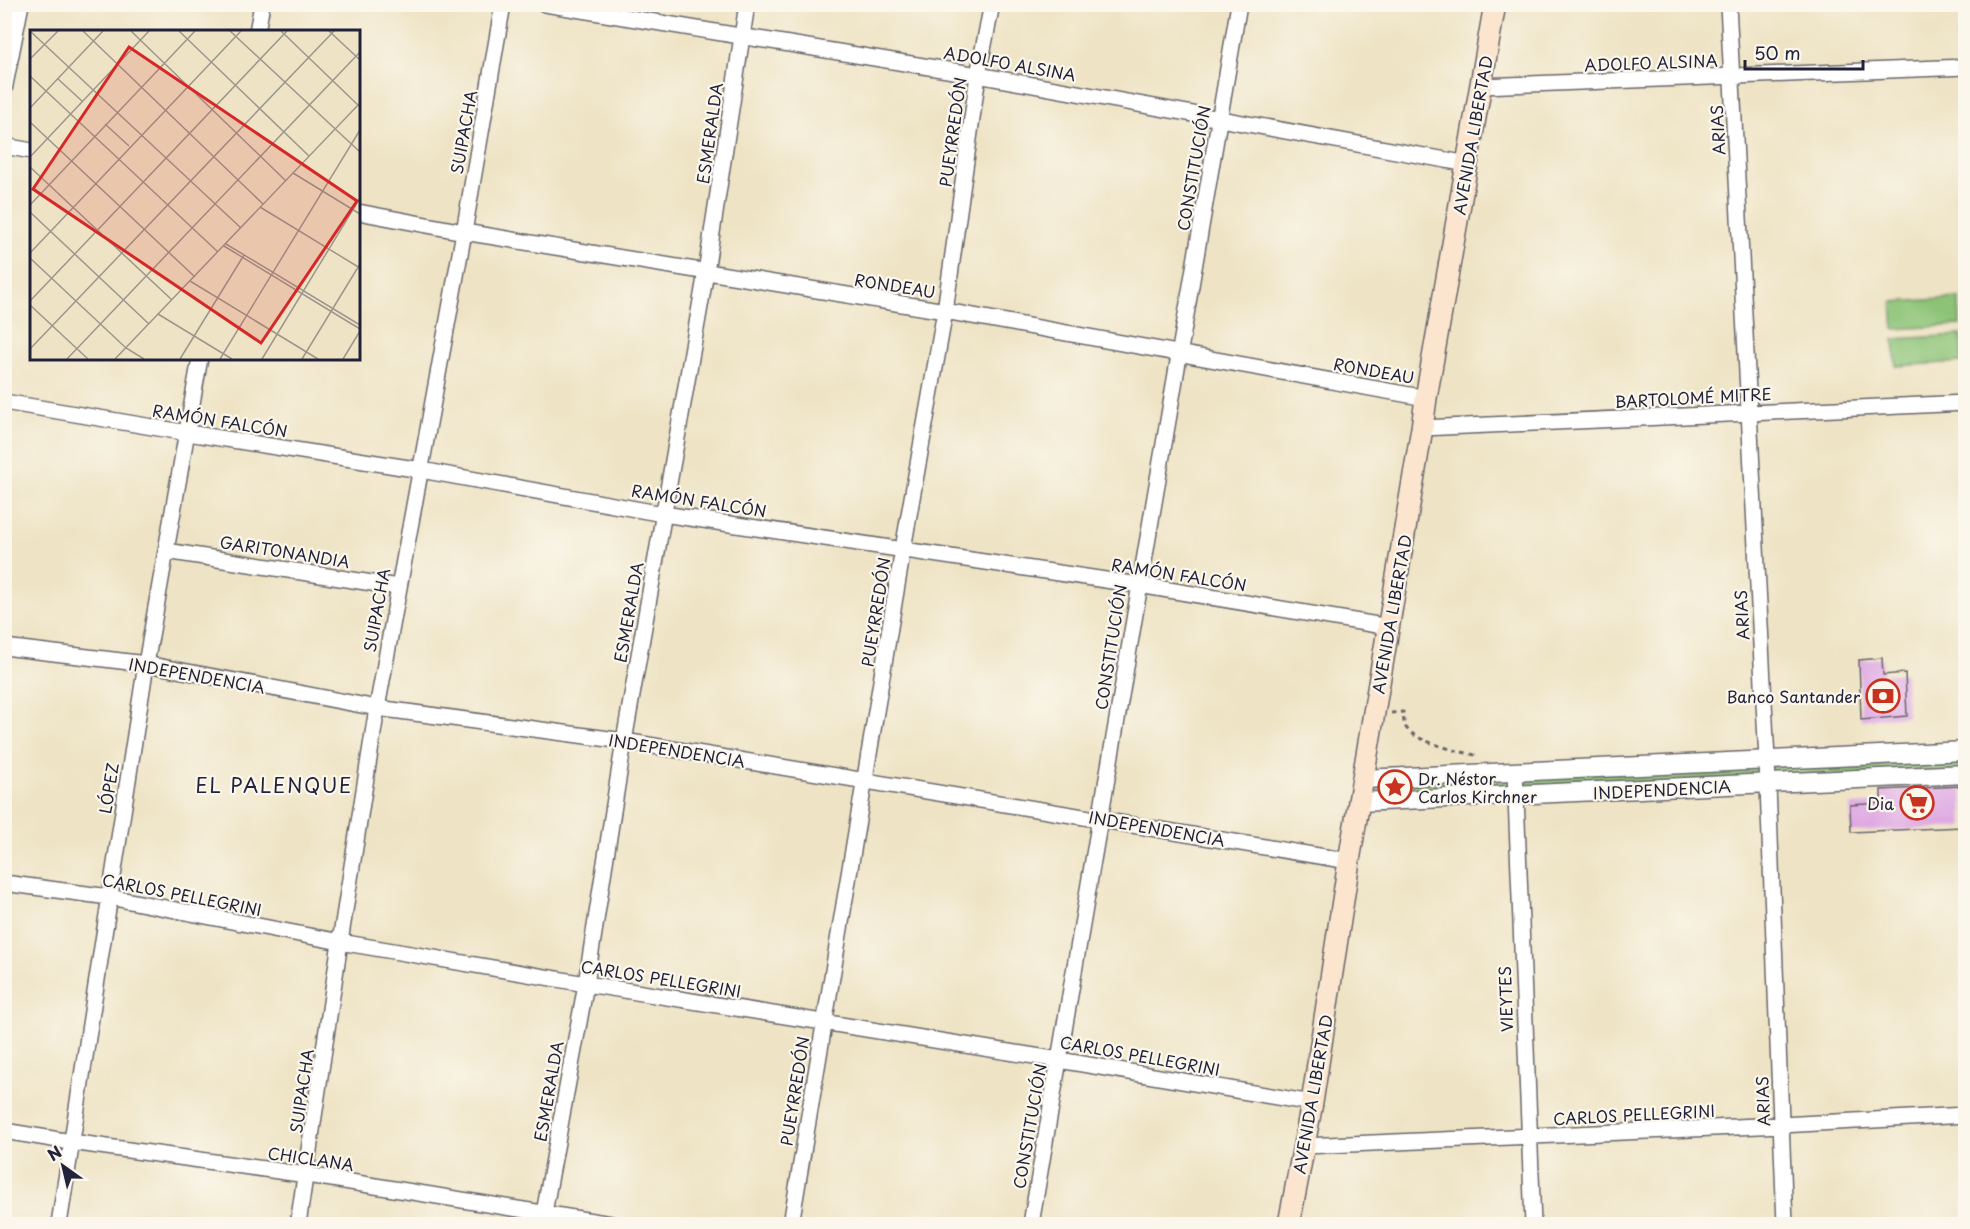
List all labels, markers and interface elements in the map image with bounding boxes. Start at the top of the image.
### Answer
inset map [30,30,360,360]
scale bar [1745,33,1864,71]
text: 50 m [1754,39,1801,66]
street label: ADOLFO ALSINA [942,40,1078,86]
street label: ADOLFO ALSINA [1584,48,1718,76]
street label: AVENIDA LIBERTAD [1446,53,1498,217]
street label: PUEYRREDÓN [932,76,972,188]
street label: ESMERALDA [690,81,728,185]
street label: SUIPACHA [444,88,482,176]
street label: CONSTITUCIÓN [1170,103,1216,233]
street label: ARIAS [1704,104,1730,156]
street label: RONDEAU [853,267,937,303]
street label: RONDEAU [1332,351,1416,389]
street label: BARTOLOMÉ MITRE [1614,381,1772,413]
street label: RAMÓN FALCÓN [151,397,289,443]
street label: RAMÓN FALCÓN [630,477,768,523]
street label: GARITONANDIA [218,529,352,573]
street label: AVENIDA LIBERTAD [1365,532,1417,696]
street label: RAMÓN FALCÓN [1110,551,1248,597]
street label: PUEYRREDÓN [854,555,896,669]
street label: ESMERALDA [607,560,649,664]
street label: SUIPACHA [357,566,395,654]
street label: CONSTITUCIÓN [1088,582,1132,712]
street label: ARIAS [1728,589,1754,641]
street label: INDEPENDENCIA [127,651,267,699]
bank icon: Banco Santander [1865,678,1901,714]
place label: Banco Santander [1726,684,1861,708]
street label: INDEPENDENCIA [607,727,747,773]
street label: LÓPEZ [92,761,124,815]
place label: Dr. Néstor Carlos Kirchner [1418,766,1537,808]
place icon: Dr. Néstor Carlos Kirchner [1377,769,1413,805]
district label: EL PALENQUE [195,770,353,800]
street label: INDEPENDENCIA [1592,773,1732,805]
supermarket icon: Dia [1899,785,1935,821]
place label: Dia [1867,791,1894,815]
street label: INDEPENDENCIA [1087,804,1227,852]
street label: CARLOS PELLEGRINI [100,867,264,921]
street label: CARLOS PELLEGRINI [579,953,743,1003]
street label: VIEYTES [1492,966,1518,1032]
street label: AVENIDA LIBERTAD [1286,1012,1338,1176]
street label: CARLOS PELLEGRINI [1058,1029,1222,1081]
street label: PUEYRREDÓN [773,1034,815,1148]
street label: ESMERALDA [527,1039,569,1143]
street label: SUIPACHA [283,1047,319,1135]
street label: CONSTITUCIÓN [1006,1061,1052,1191]
street label: ARIAS [1749,1075,1775,1127]
street label: CARLOS PELLEGRINI [1553,1098,1715,1130]
north arrow [33,1136,93,1196]
text: N [42,1139,66,1166]
street label: CHICLANA [266,1140,356,1176]

